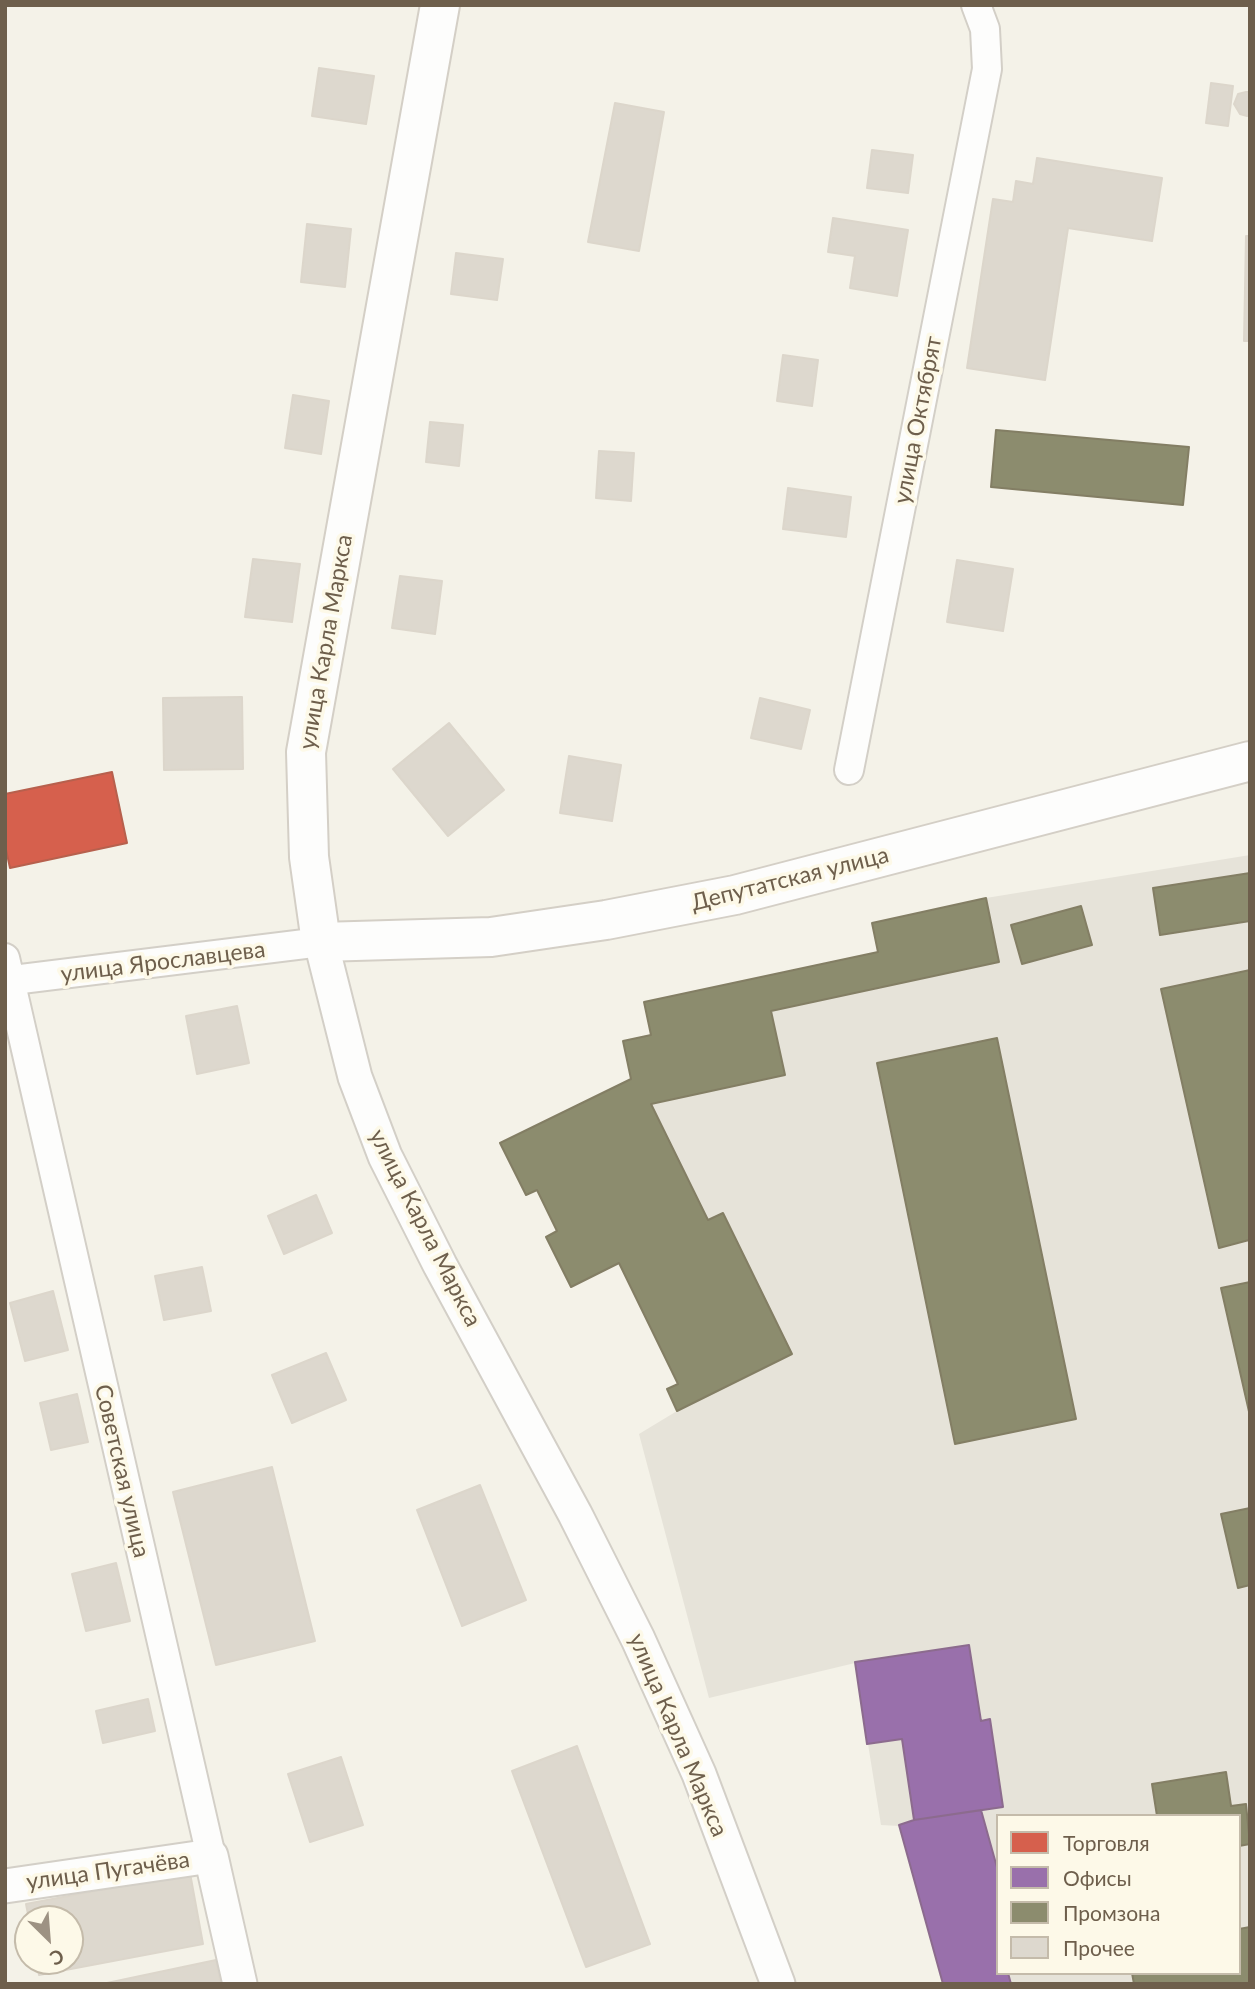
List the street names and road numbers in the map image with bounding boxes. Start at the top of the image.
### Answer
street label: улица Октябрят [888,334,948,506]
street label: улица Карла Маркса [293,532,359,752]
street label: Депутатская улица [688,841,892,917]
street label: улица Ярославцева [59,936,267,988]
street label: улица Карла Маркса [363,1125,487,1331]
street label: Советская улица [89,1382,155,1560]
street label: улица Карла Маркса [623,1629,733,1841]
street label: улица Пугачёва [24,1846,192,1896]

